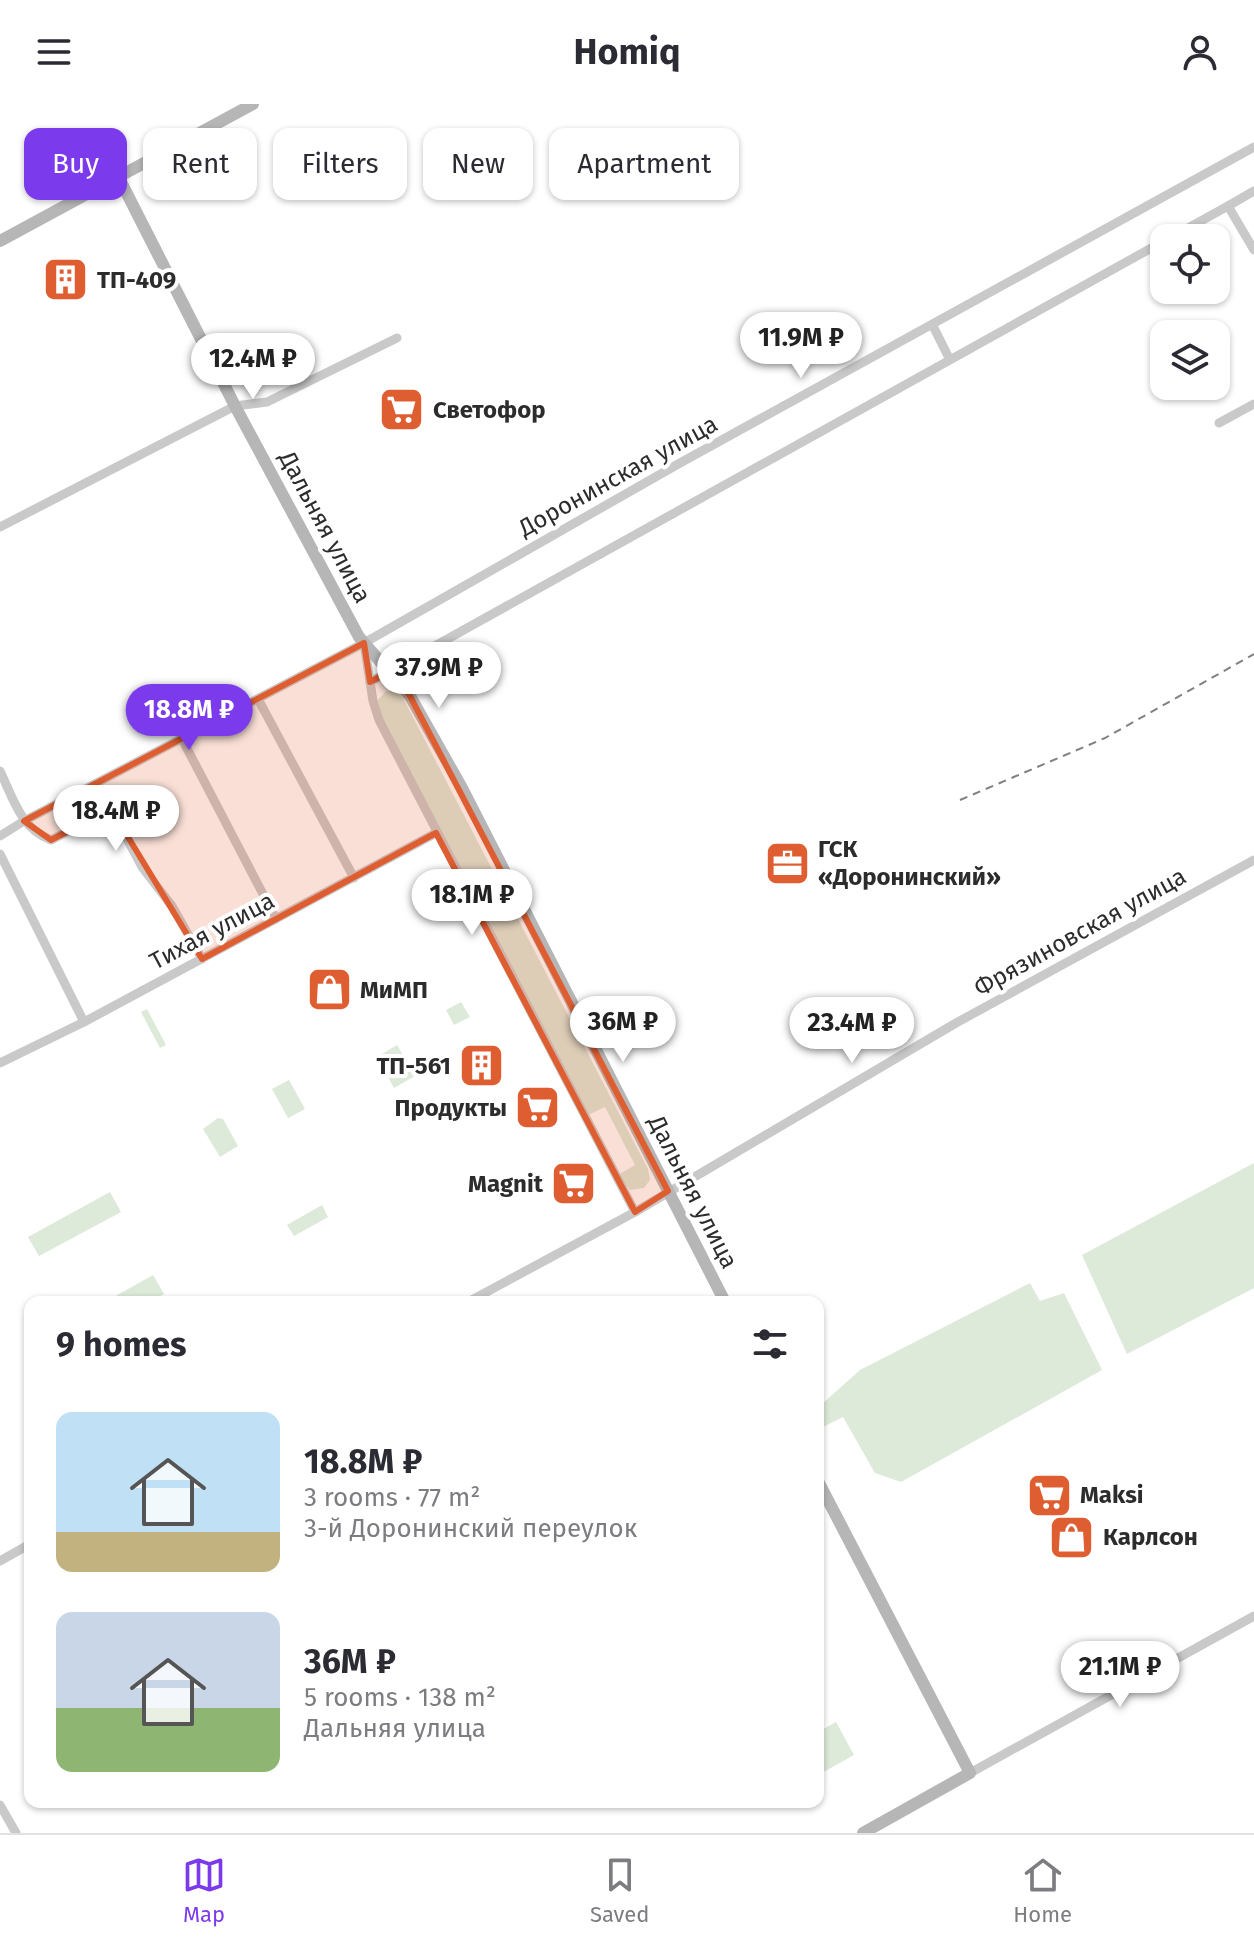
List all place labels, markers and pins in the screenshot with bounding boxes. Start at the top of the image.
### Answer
building icon: ТП-409 [42,256,90,304]
place label: ТП-409 [97,266,176,294]
pin: 11.9M ₽ [727,312,875,380]
pin: 12.4M ₽ [179,333,327,401]
supermarket icon: Светофор [378,386,426,434]
place label: Светофор [433,396,546,424]
pin: 37.9M ₽ [365,642,513,710]
pin: 18.8M ₽ [115,684,263,752]
pin: 18.4M ₽ [42,785,190,853]
place label: ГСК «Доронинский» [818,835,1001,891]
office icon: ГСК «Доронинский» [763,839,811,887]
pin: 18.1M ₽ [398,869,546,937]
shop icon: МиМП [305,966,353,1014]
place label: МиМП [360,976,428,1004]
pin: 36M ₽ [567,996,679,1064]
pin: 23.4M ₽ [778,997,926,1065]
building icon: ТП-561 [458,1042,506,1090]
place label: ТП-561 [376,1052,451,1080]
supermarket icon: Продукты [514,1084,562,1132]
place label: Продукты [394,1094,507,1122]
supermarket icon: Magnit [550,1160,598,1208]
place label: Magnit [468,1170,544,1198]
supermarket icon: Maksi [1025,1471,1073,1519]
place label: Maksi [1080,1481,1144,1509]
shop icon: Карлсон [1048,1513,1096,1561]
place label: Карлсон [1103,1523,1198,1551]
pin: 21.1M ₽ [1046,1641,1194,1709]

